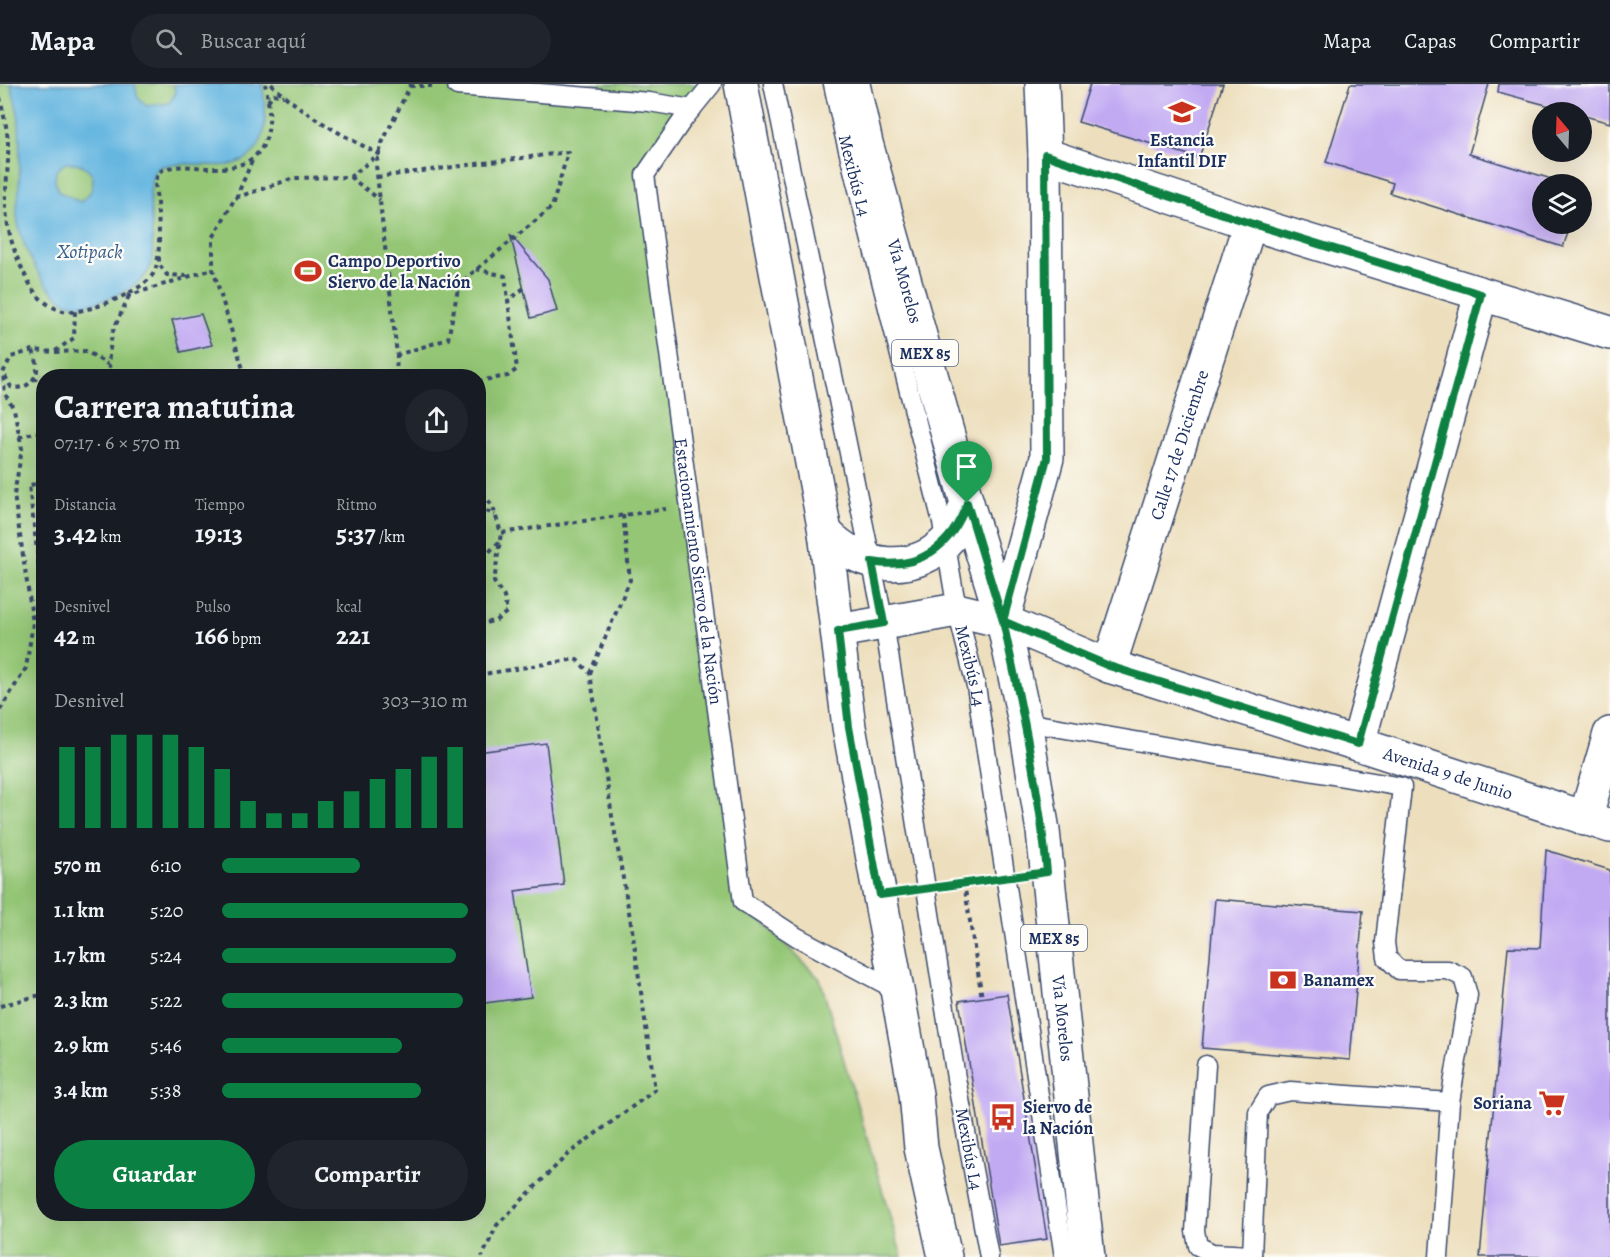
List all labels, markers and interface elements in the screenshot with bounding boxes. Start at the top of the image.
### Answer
search box [131,14,551,68]
text: Mapa [30,22,95,60]
icon: search [152,25,185,58]
text: Buscar aquí [200,26,306,56]
text: Mapa [1323,27,1371,55]
text: Capas [1404,27,1457,55]
text: Compartir [1490,27,1580,55]
school or university icon: Estancia Infantil DIF [1167,97,1197,127]
north arrow [1532,102,1592,162]
map controls [1532,102,1592,234]
place label: Estancia Infantil DIF [1137,128,1227,173]
street label: Mexibús L4 [833,132,876,219]
button: layers [1532,174,1592,234]
street label: Vía Morelos [881,235,928,326]
water label: Xotipack [56,238,123,265]
place label: Campo Deportivo Siervo de la Nación [328,249,471,294]
sports icon: Campo Deportivo Siervo de la Nación [293,256,323,286]
road number: MEX 85 [892,340,958,366]
street label: Calle 17 de Diciembre [1144,367,1214,523]
text: Carrera matutina [54,384,295,429]
button: share [405,389,468,452]
text: 07:17 · 6 × 570 m [54,429,180,456]
street label: Estacionamiento Siervo de la Nación [669,436,728,706]
pin [941,441,992,503]
icon: arrive [950,450,983,483]
text: Distancia [54,494,116,516]
text: Tiempo [195,494,245,516]
text: Ritmo [336,494,377,516]
text: 3.42 [54,516,97,551]
text: 19:13 [195,516,243,551]
text: 5:37 [336,516,376,551]
text: km [97,526,122,548]
text: /km [376,526,405,548]
text: Desnivel [54,596,110,618]
text: Pulso [195,596,231,618]
text: kcal [336,596,362,618]
text: 42 [54,618,79,653]
text: 166 [195,618,229,653]
text: 221 [336,618,370,653]
street label: Mexibús L4 [949,622,991,708]
text: m [79,628,95,650]
text: bpm [229,628,262,650]
text: Desnivel [54,687,124,714]
text: 303–310 m [382,687,468,714]
street label: Avenida 9 de Junio [1379,741,1516,806]
text: 570 m [54,852,101,879]
text: 6:10 [150,852,182,879]
text: 1.1 km [54,897,104,924]
text: 5:20 [150,897,184,924]
road number: MEX 85 [1021,925,1087,951]
text: 1.7 km [54,942,106,969]
text: 5:24 [150,942,182,969]
bank icon: Banamex [1268,965,1298,995]
place label: Banamex [1303,968,1374,992]
street label: Vía Morelos [1046,973,1079,1063]
text: 2.3 km [54,987,108,1014]
text: 5:22 [150,987,182,1014]
text: 2.9 km [54,1032,109,1059]
text: 5:46 [150,1032,182,1059]
text: 3.4 km [54,1077,108,1104]
text: 5:38 [150,1077,181,1104]
supermarket icon: Soriana [1537,1088,1567,1118]
place label: Soriana [1473,1091,1532,1115]
place label: Siervo de la Nación [1023,1095,1093,1140]
bus stop icon: Siervo de la Nación [988,1102,1018,1132]
street label: Mexibús L4 [950,1106,988,1192]
button: Guardar [54,1140,255,1209]
button: Compartir [267,1140,468,1209]

